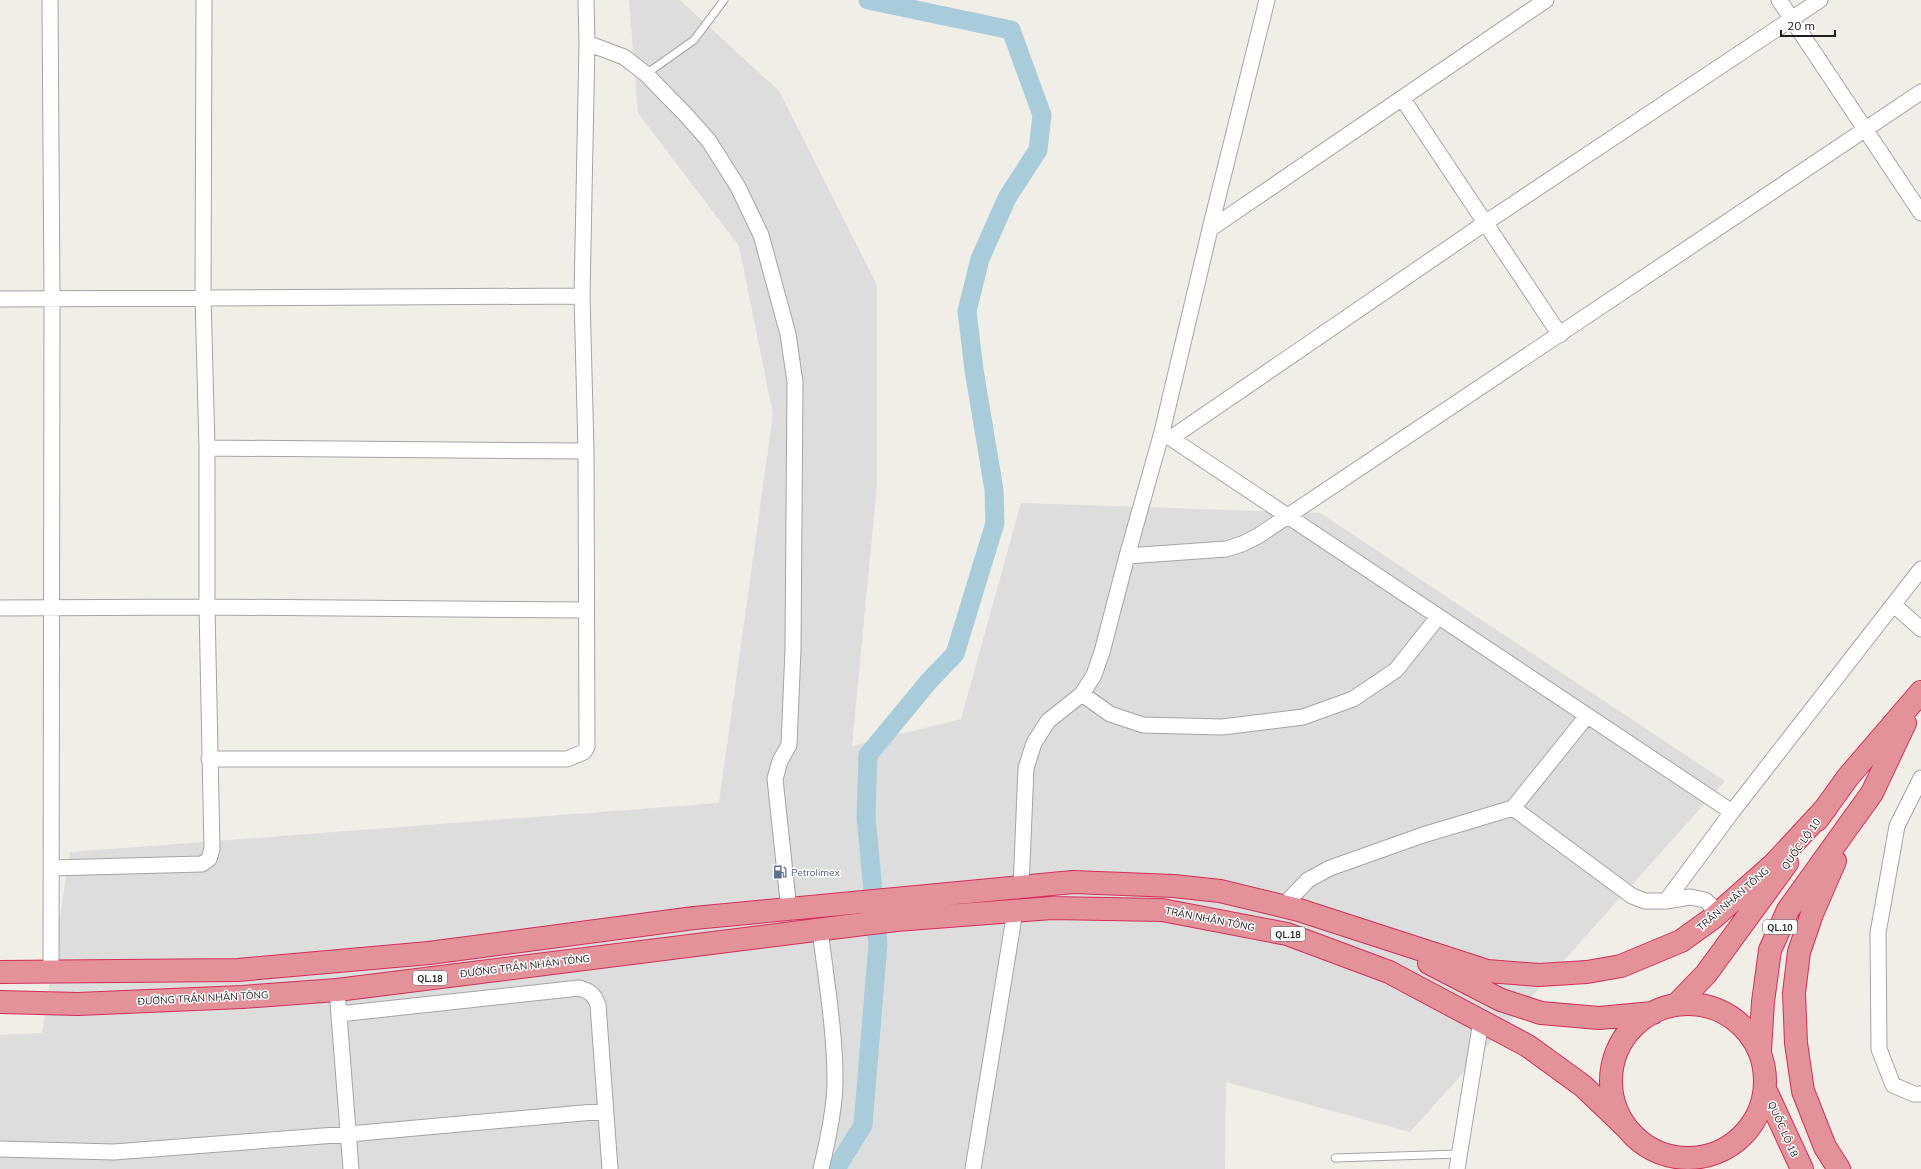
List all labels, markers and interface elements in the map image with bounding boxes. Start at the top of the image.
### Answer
scale bar [1781,12,1835,38]
text: 20 m [1787,18,1815,33]
street label: QUỐC LỘ 10 [1779,816,1823,872]
fuel station icon: Petrolimex [772,864,788,880]
street label: TRẦN NHÂN TÔNG [1694,864,1772,934]
place label: Petrolimex [791,866,840,879]
street label: TRẦN NHÂN TÔNG [1164,904,1256,934]
road number: QL.10 [1763,920,1797,934]
road number: QL.18 [1271,927,1305,941]
street label: ĐƯỜNG TRẦN NHÂN TÔNG [459,952,591,980]
road number: QL.18 [413,971,447,985]
street label: ĐƯỜNG TRẦN NHÂN TÔNG [137,988,269,1008]
street label: QUỐC LỘ 18 [1765,1099,1801,1159]

